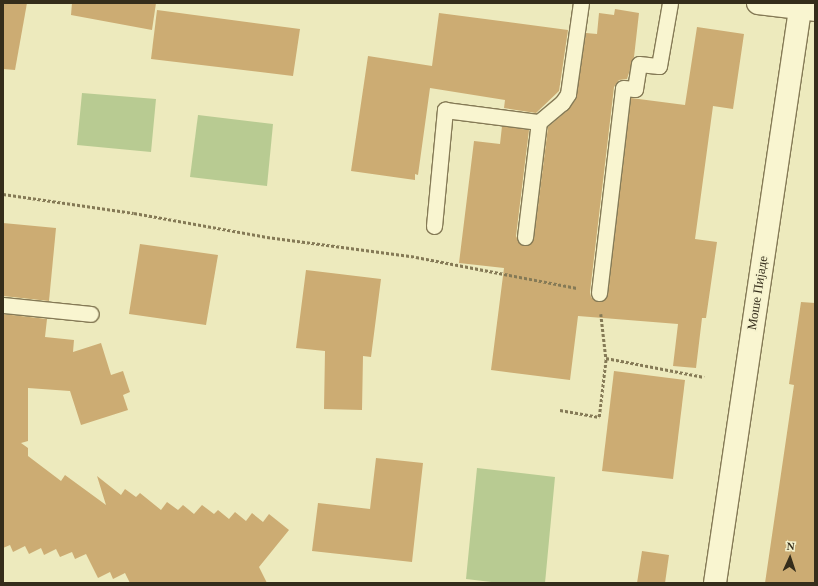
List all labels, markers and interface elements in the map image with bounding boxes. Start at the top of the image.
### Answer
street label: Моше Пијаде [744,255,772,331]
north arrow [770,538,810,578]
text: N [786,540,795,552]

